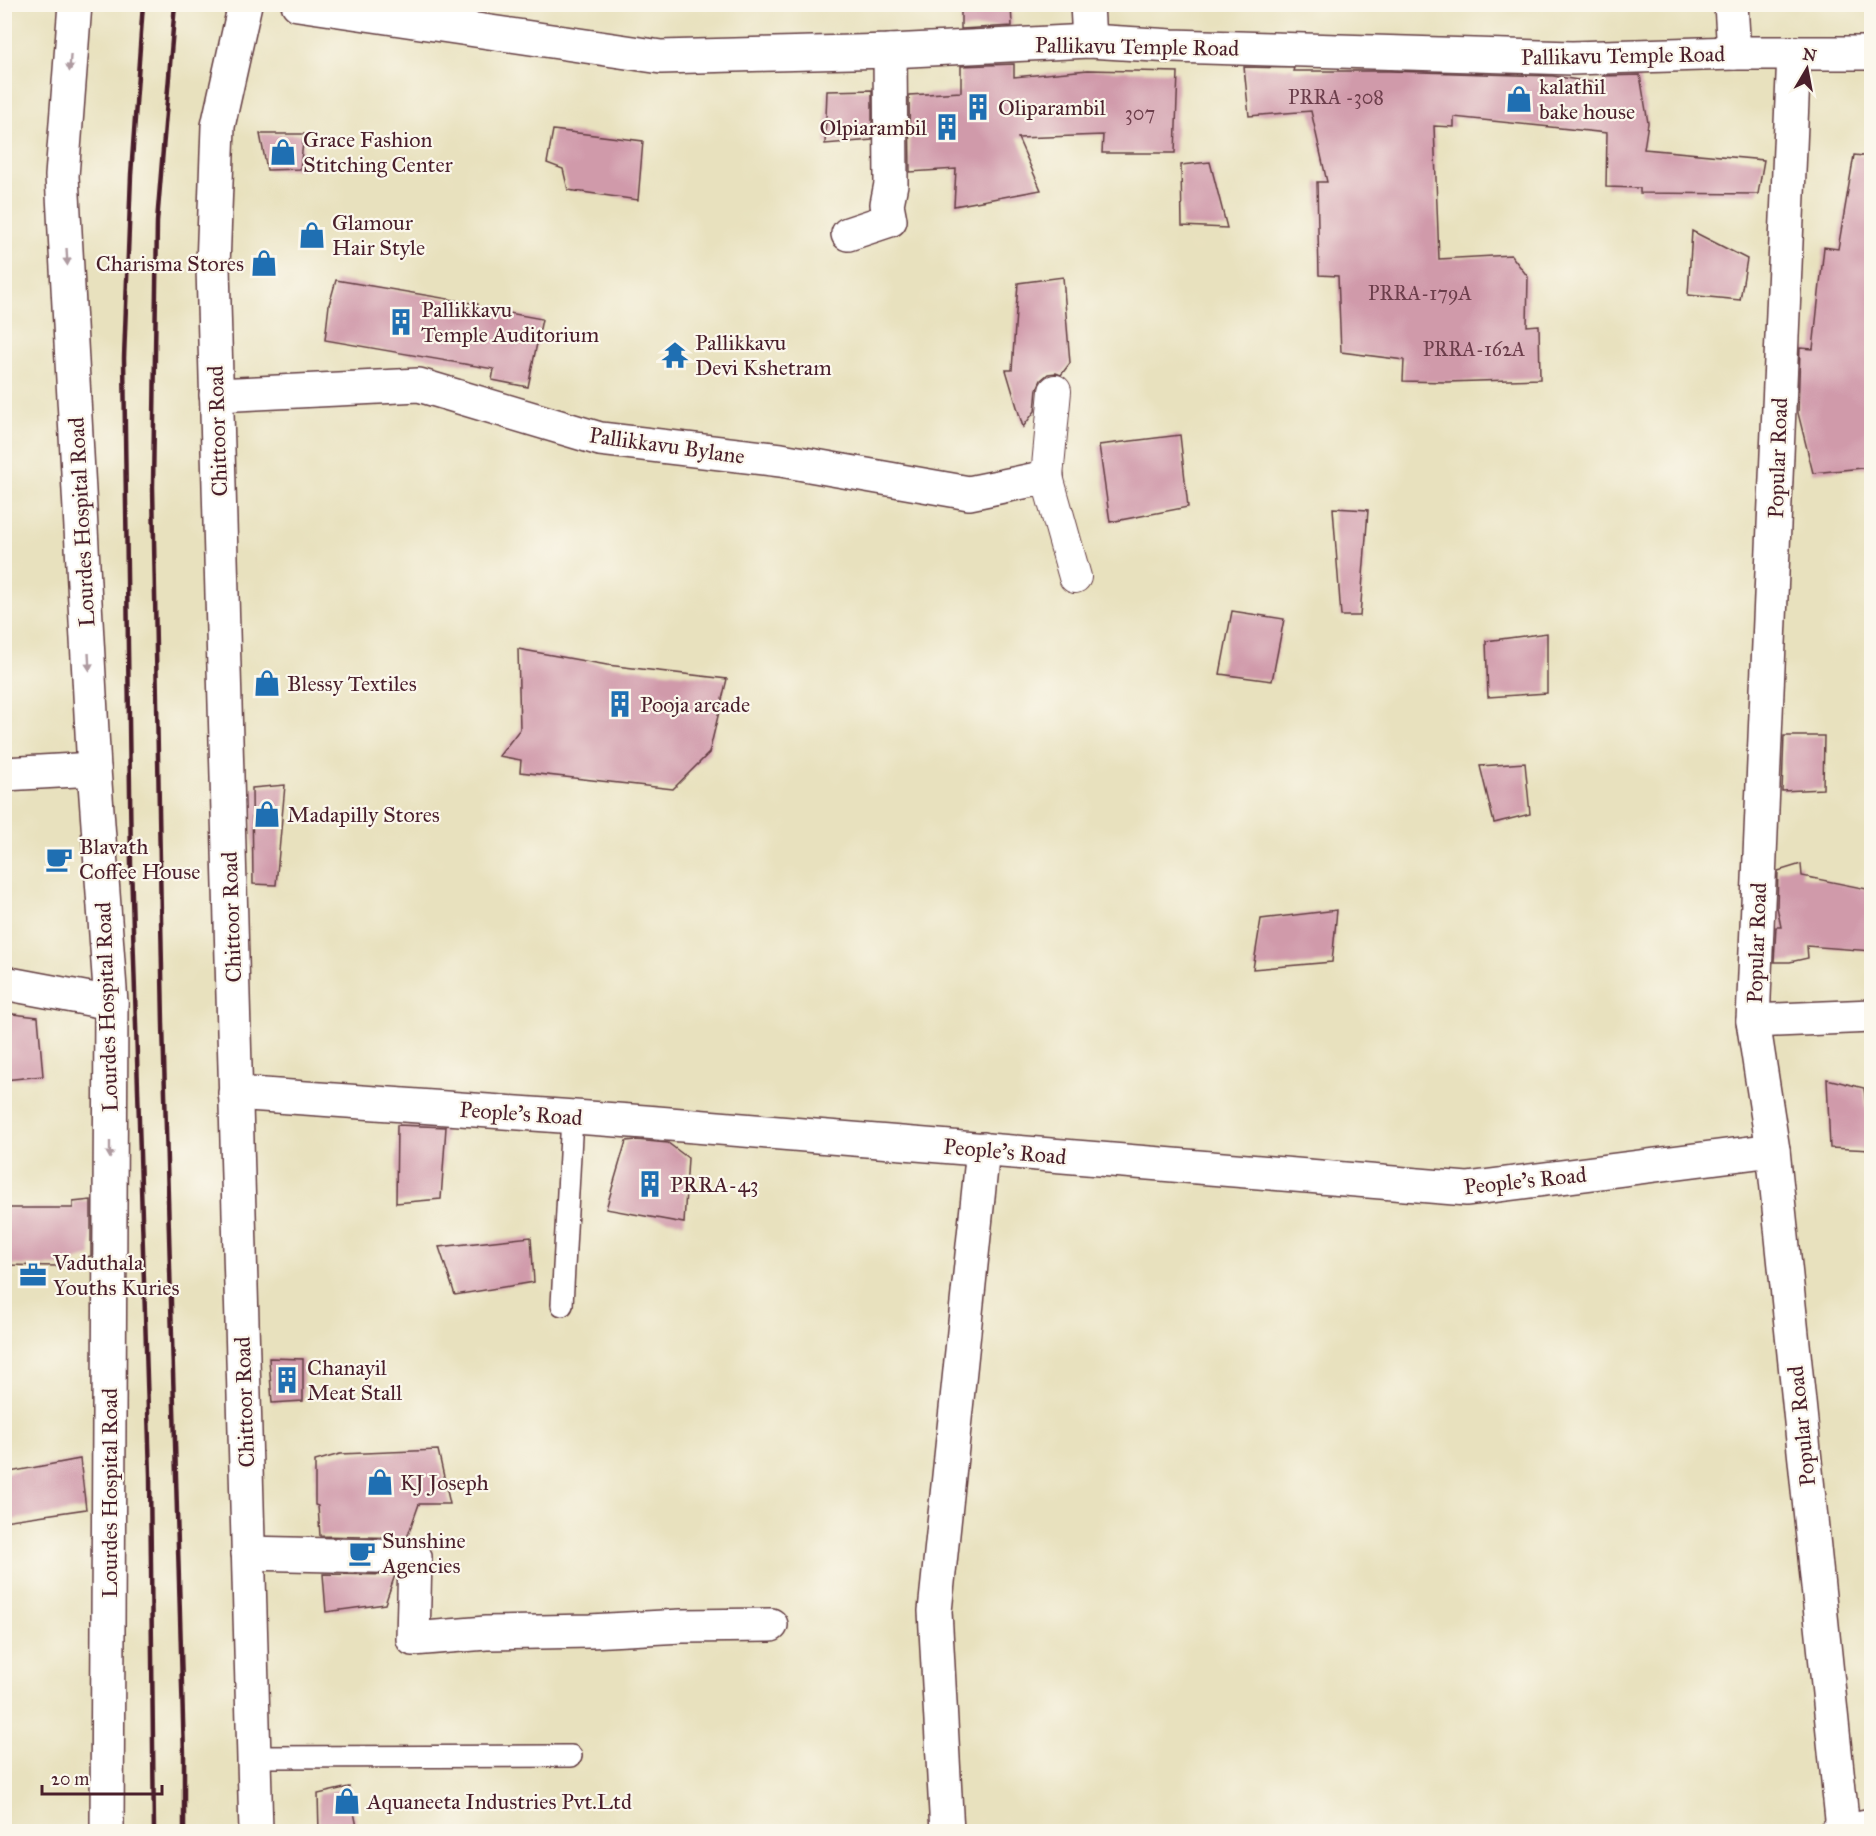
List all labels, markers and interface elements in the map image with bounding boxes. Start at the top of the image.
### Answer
street label: Pallikavu Temple Road [1035,31,1239,62]
north arrow [1777,39,1837,99]
street label: Pallikavu Temple Road [1521,40,1725,71]
text: N [1801,44,1818,65]
one-way arrow [66,53,75,72]
place label: kalathil bake house [1539,73,1635,125]
shop icon: kalathil bake house [1504,84,1534,114]
house number: PRRA -308 [1288,85,1384,109]
building icon: Oliparambil [963,92,993,122]
place label: Oliparambil [998,94,1106,121]
house number: 307 [1125,101,1155,125]
building icon: Olpiarambil [932,112,962,142]
place label: Olpiarambil [819,114,927,141]
place label: Grace Fashion Stitching Center [303,126,454,178]
shop icon: Grace Fashion Stitching Center [268,137,298,167]
place label: Glamour Hair Style [332,209,425,261]
shop icon: Glamour Hair Style [297,220,327,250]
one-way arrow [62,248,71,267]
shop icon: Charisma Stores [249,248,279,278]
place label: Charisma Stores [96,250,244,277]
house number: PRRA-179A [1368,281,1473,305]
place label: Pallikkavu Temple Auditorium [421,296,600,348]
building icon: Pallikkavu Temple Auditorium [386,307,416,337]
place label: Pallikkavu Devi Kshetram [695,329,832,381]
house number: PRRA-162A [1423,337,1526,361]
temple icon: Pallikkavu Devi Kshetram [660,340,690,370]
street label: Chittoor Road [202,365,233,497]
street label: Popular Road [1762,397,1793,519]
street label: Lourdes Hospital Road [63,416,100,628]
street label: Pallikkavu Bylane [587,421,747,470]
one-way arrow [84,652,93,671]
shop icon: Blessy Textiles [252,668,282,698]
place label: Blessy Textiles [287,670,417,697]
building icon: Pooja arcade [605,689,635,719]
place label: Pooja arcade [640,691,750,718]
shop icon: Madapilly Stores [252,799,282,829]
place label: Madapilly Stores [287,801,440,828]
place label: Blavath Coffee House [79,833,200,885]
cafe icon: Blavath Coffee House [44,844,74,874]
street label: Chittoor Road [216,851,247,983]
street label: Popular Road [1741,882,1772,1004]
street label: Lourdes Hospital Road [89,902,124,1112]
street label: People's Road [459,1096,583,1131]
street label: People's Road [942,1133,1068,1170]
one-way arrow [105,1141,115,1160]
street label: People's Road [1462,1161,1588,1200]
building icon: PRRA-43 [635,1169,665,1199]
place label: PRRA-43 [670,1171,758,1198]
place label: Vaduthala Youths Kuries [52,1249,180,1301]
office icon: Vaduthala Youths Kuries [18,1260,48,1290]
street label: Chittoor Road [229,1336,260,1468]
place label: Chanayil Meat Stall [307,1354,402,1406]
street label: Popular Road [1782,1364,1821,1488]
building icon: Chanayil Meat Stall [272,1365,302,1395]
street label: Lourdes Hospital Road [96,1388,123,1598]
shop icon: KJ Joseph [365,1467,395,1497]
place label: KJ Joseph [400,1469,489,1496]
place label: Sunshine Agencies [381,1527,466,1579]
cafe icon: Sunshine Agencies [347,1538,377,1568]
scale bar [42,1758,162,1796]
text: 20 m [51,1768,89,1790]
shop icon: Aquaneeta Industries Pvt.Ltd [332,1786,362,1816]
place label: Aquaneeta Industries Pvt.Ltd [366,1788,632,1815]

